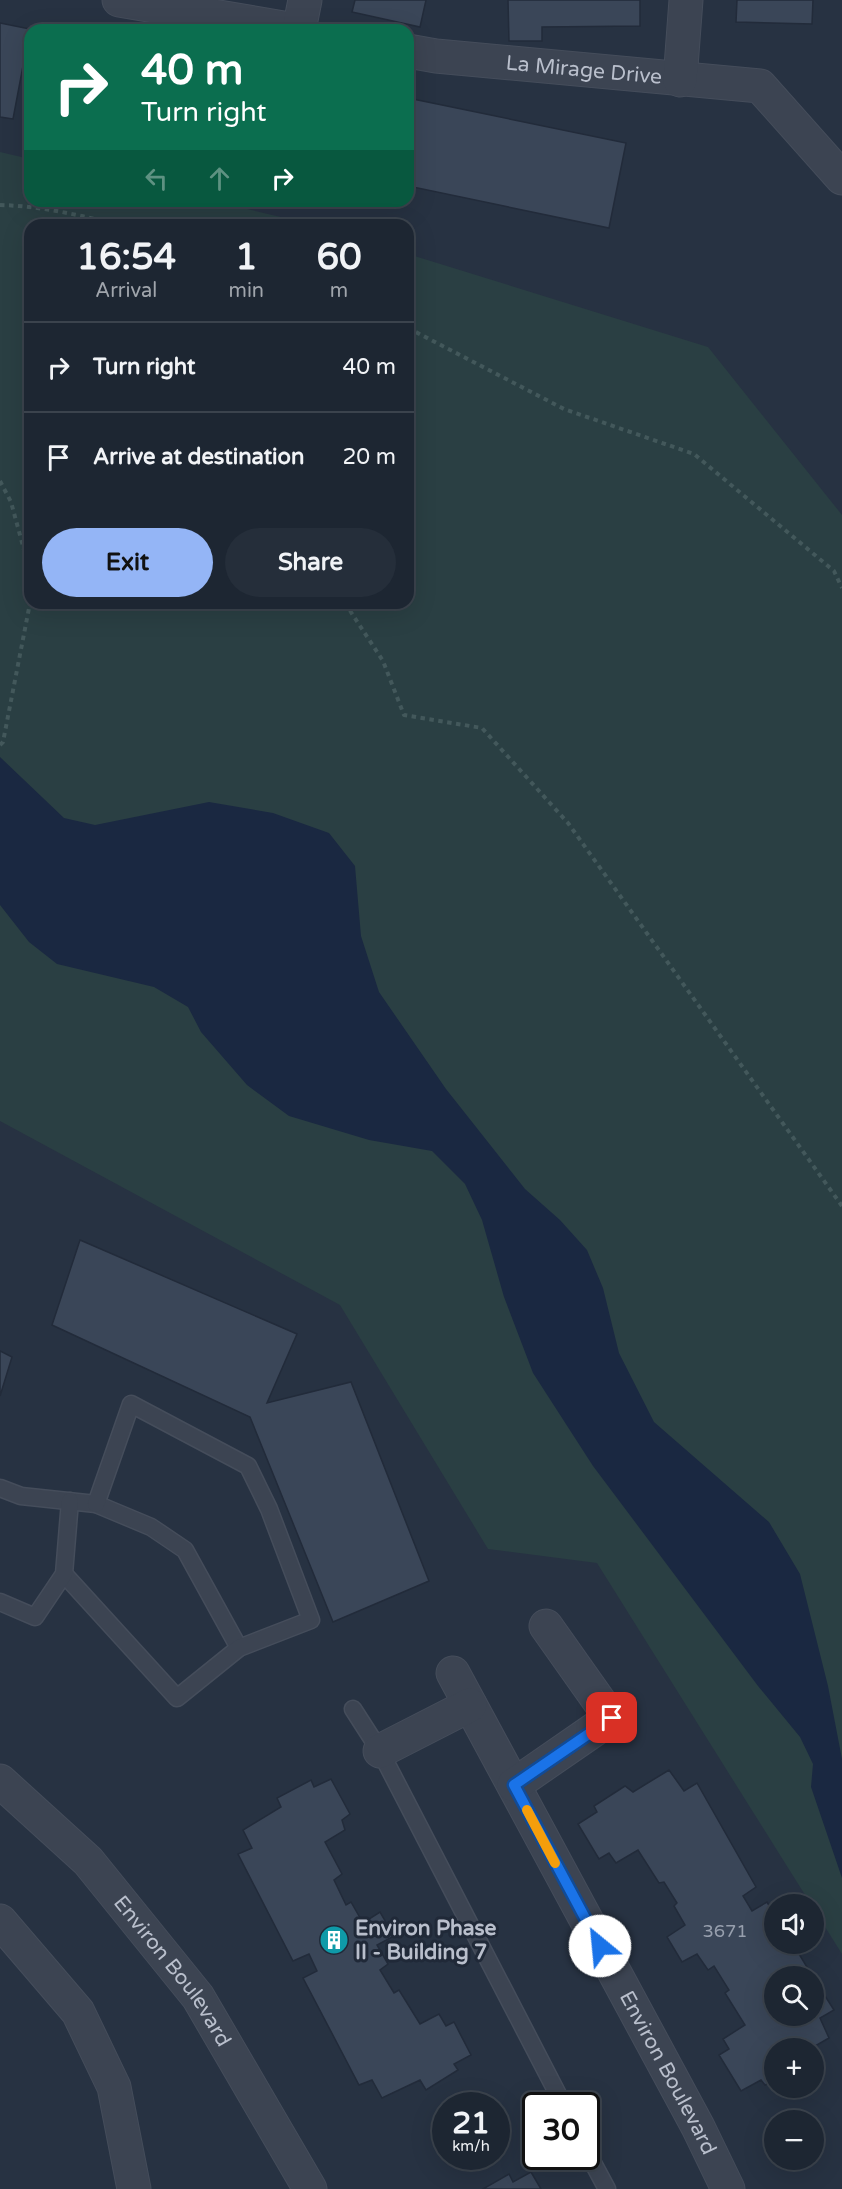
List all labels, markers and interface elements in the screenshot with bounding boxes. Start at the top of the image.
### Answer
text: 40 m [141,45,243,96]
icon: right [42,48,120,126]
street label: La Mirage Drive [505,50,663,89]
text: Turn right [141,96,267,129]
icon: left [140,162,173,195]
icon: ahead [203,162,236,195]
icon: right [266,162,299,195]
text: 16:54 [76,236,176,279]
text: 1 [235,236,258,279]
text: 60 [316,236,362,279]
text: Arrival [95,279,157,303]
text: min [229,279,264,303]
text: m [330,279,348,303]
icon: right [42,351,75,384]
text: Turn right [93,354,195,380]
text: 40 m [342,354,396,380]
icon: arrive [42,441,75,474]
text: Arrive at destination [93,444,304,470]
text: 20 m [342,444,396,470]
button: Exit [42,528,213,597]
button: Share [225,528,396,597]
pin [586,1692,637,1743]
icon: arrive [595,1701,628,1734]
street label: Environ Boulevard [109,1891,237,2051]
map controls [764,1894,824,2170]
button: sound [764,1894,824,1954]
position arrow [568,1914,632,1978]
place label: Environ Phase II - Building 7 [355,1916,497,1965]
house number: 3671 [702,1920,748,1942]
building icon: Environ Phase II - Building 7 [318,1924,350,1956]
button: search [764,1966,824,2026]
street label: Environ Boulevard [614,1987,722,2159]
button: + [764,2038,824,2098]
speed limit sign: 30 [522,2092,600,2170]
text: 21 [452,2105,490,2142]
button: − [764,2110,824,2170]
text: km/h [452,2137,490,2155]

